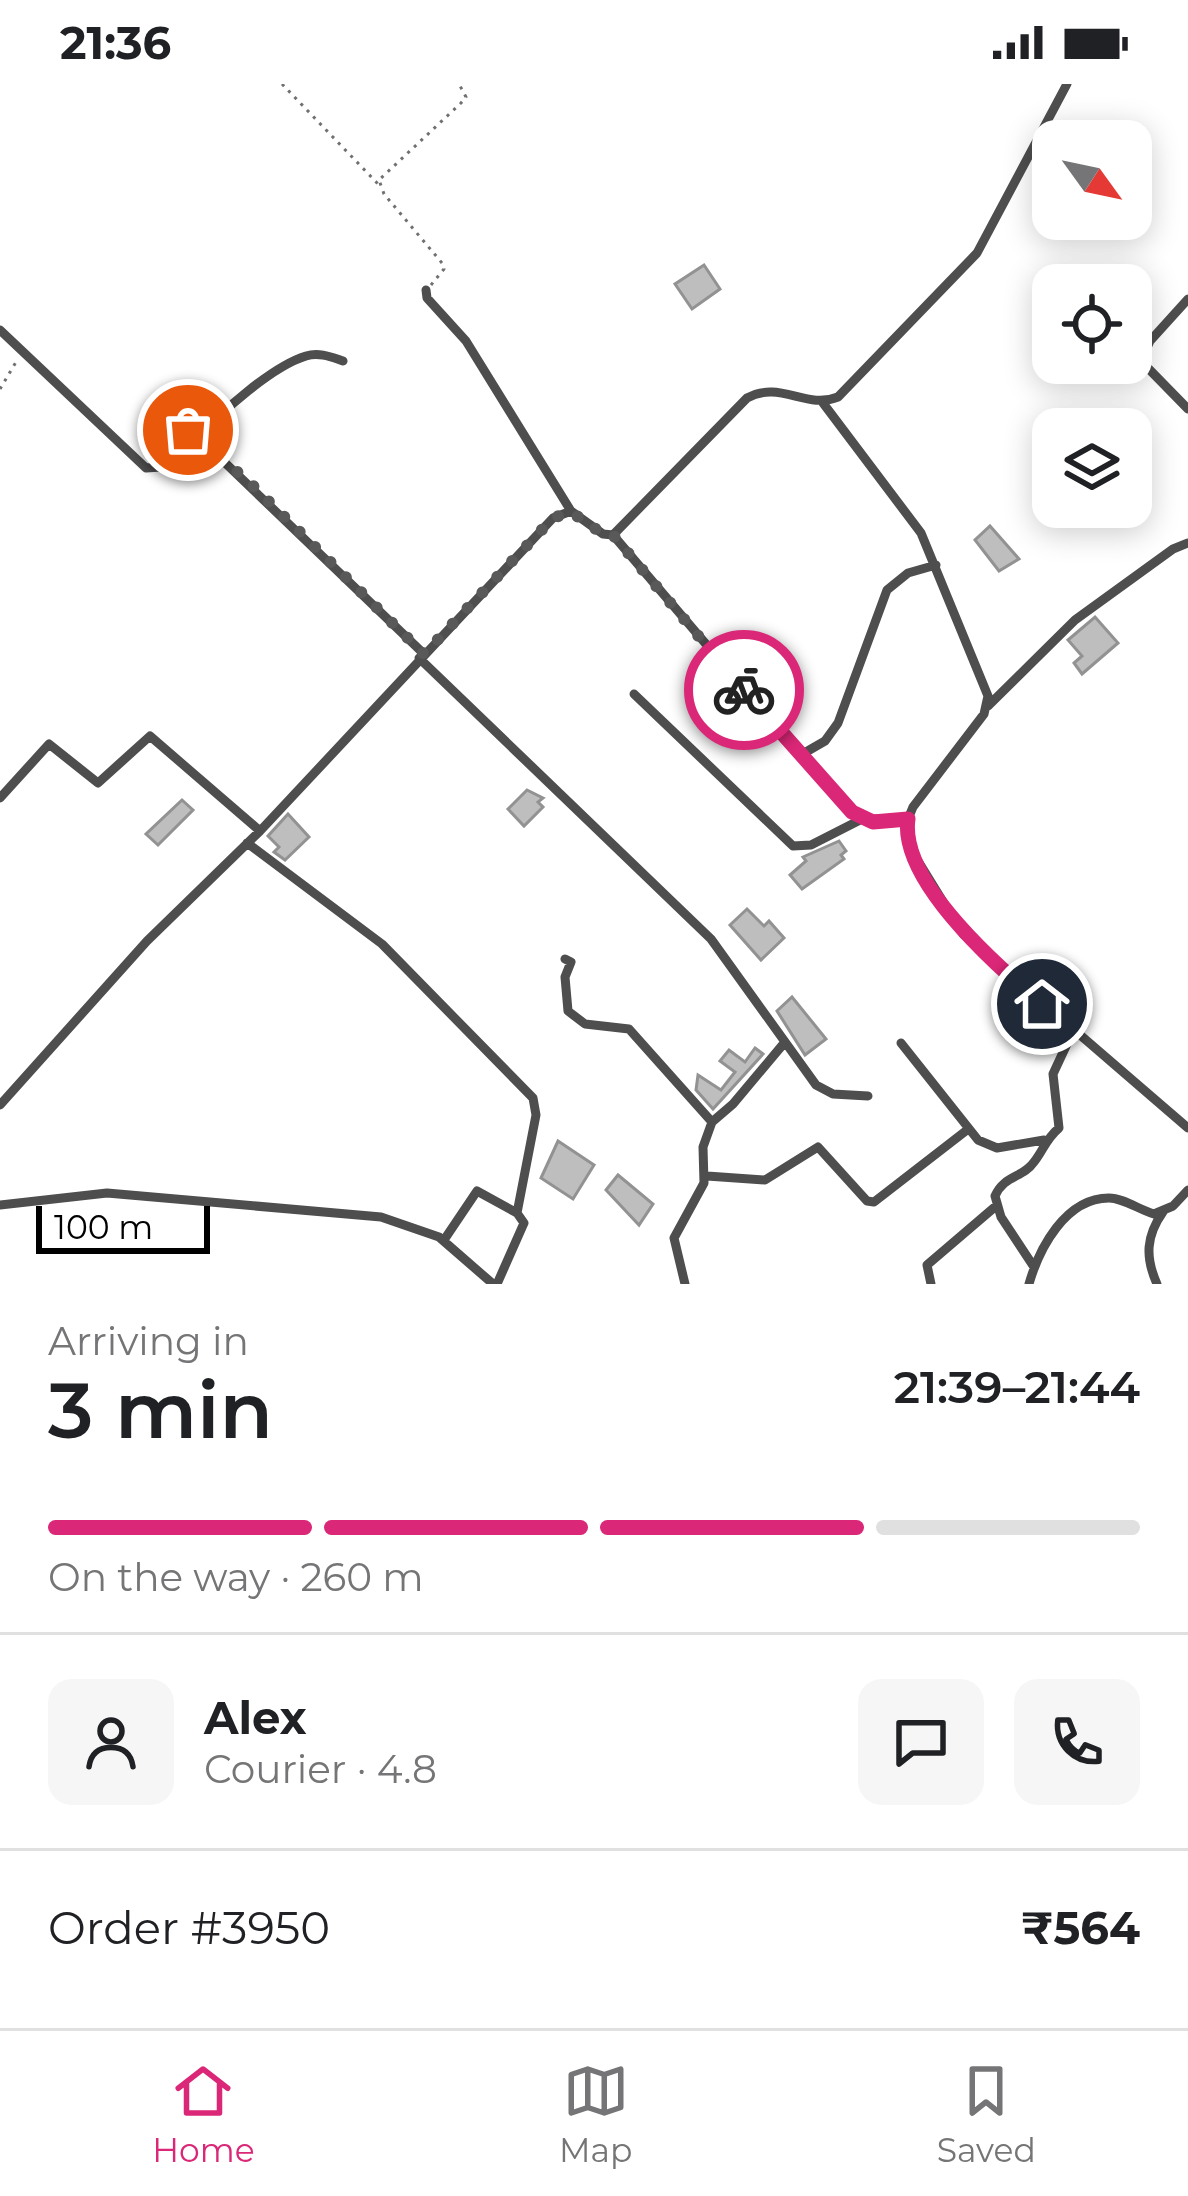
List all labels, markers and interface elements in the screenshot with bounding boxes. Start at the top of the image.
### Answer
text: 21:36 [60,15,171,70]
north arrow [1032,120,1152,240]
map controls [1032,120,1152,528]
button: locate [1032,264,1152,384]
pin [137,379,239,481]
icon: bag [155,397,221,463]
button: layers [1032,408,1152,528]
courier [684,630,804,750]
icon: bike [711,657,777,723]
pin [991,953,1093,1055]
icon: home [1009,971,1075,1037]
scale bar [36,1200,210,1253]
text: 100 m [54,1207,153,1247]
text: Arriving in [48,1317,249,1365]
text: 21:39–21:44 [894,1359,1140,1414]
text: 3 min [48,1362,273,1458]
text: On the way · 260 m [48,1553,424,1601]
button: person [48,1679,174,1805]
button: chat [858,1679,984,1805]
button: phone [1014,1679,1140,1805]
text: Alex [204,1690,307,1745]
text: Courier · 4.8 [204,1745,437,1793]
text: Order #3950 [48,1900,330,1955]
text: ₹564 [1021,1900,1140,1955]
tab: Home [152,2058,255,2170]
tab: Map [559,2058,632,2170]
tab: Saved [937,2058,1036,2170]

